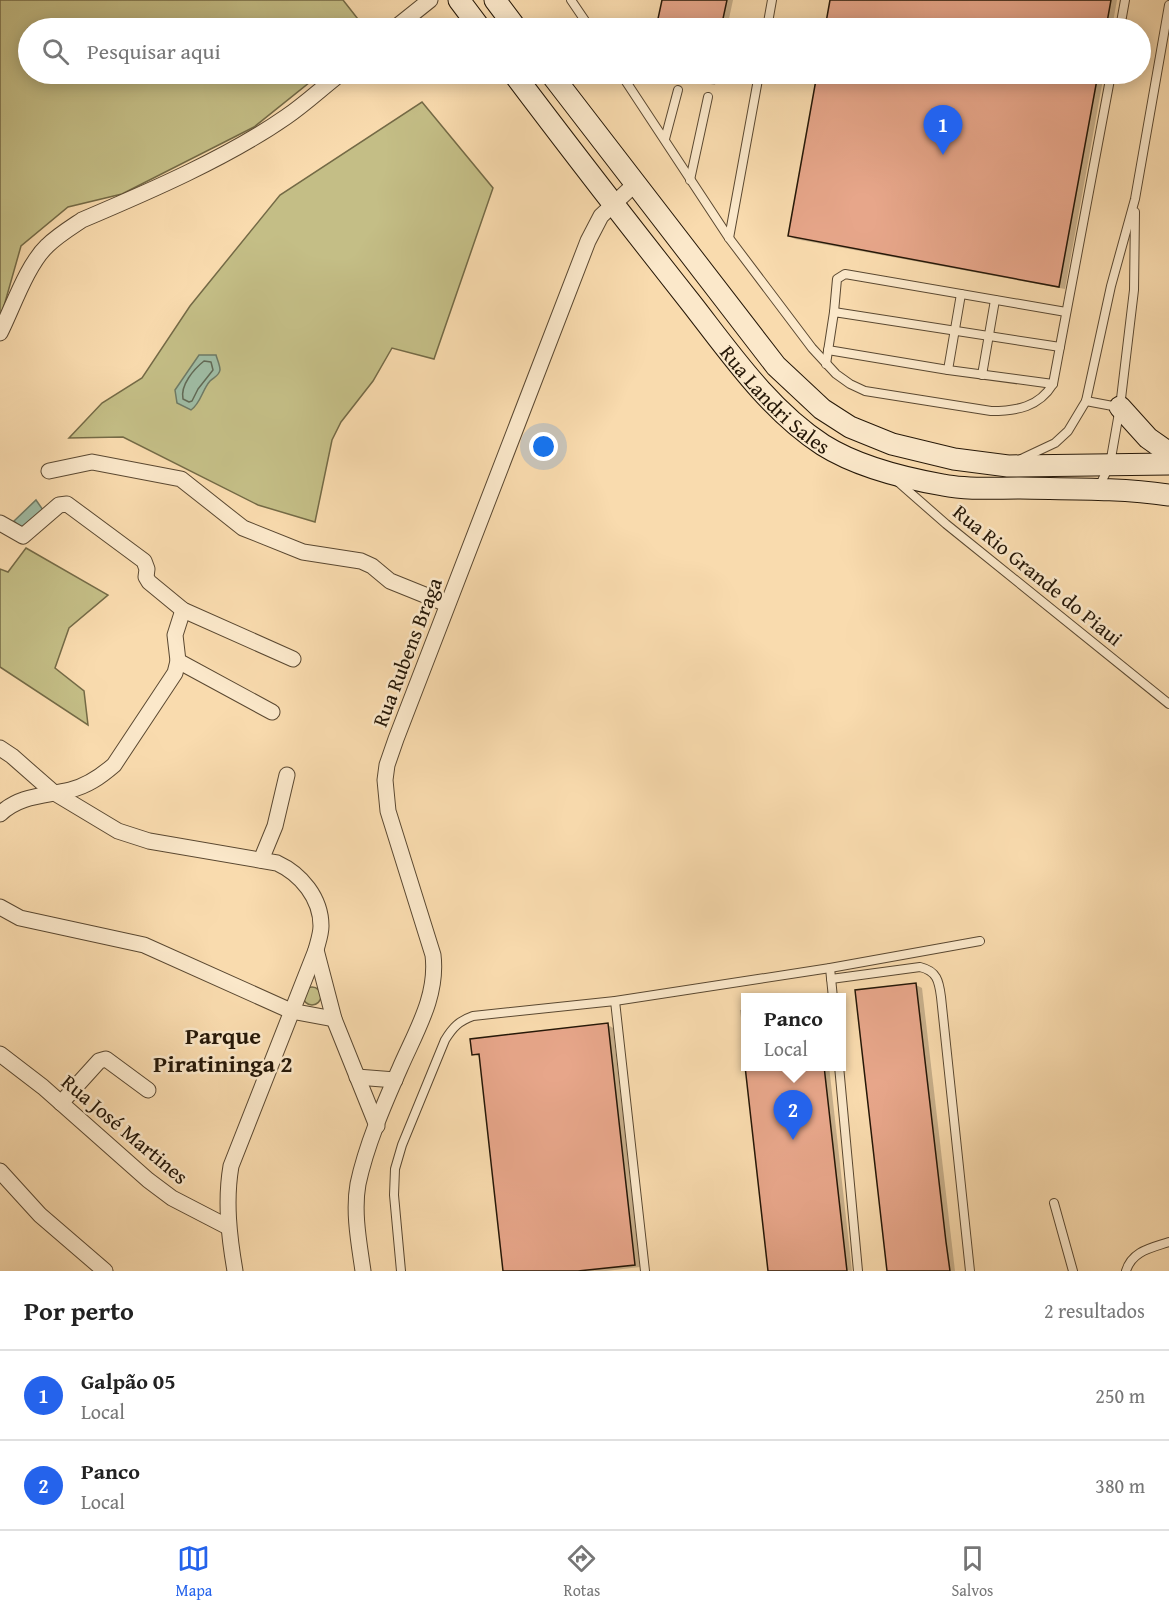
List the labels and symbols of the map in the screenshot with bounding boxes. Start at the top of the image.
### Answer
pin: 1 [924,106,962,155]
street label: Rua Landri Sales [713,338,836,461]
your location [529,432,558,461]
street label: Rua Rio Grande do Piaui [946,497,1130,653]
street label: Rua Rubens Braga [364,573,450,731]
district label: Parque Piratininga 2 [153,1018,293,1081]
street label: Rua José Martines [55,1067,195,1191]
pin: 2 [774,1090,812,1140]

